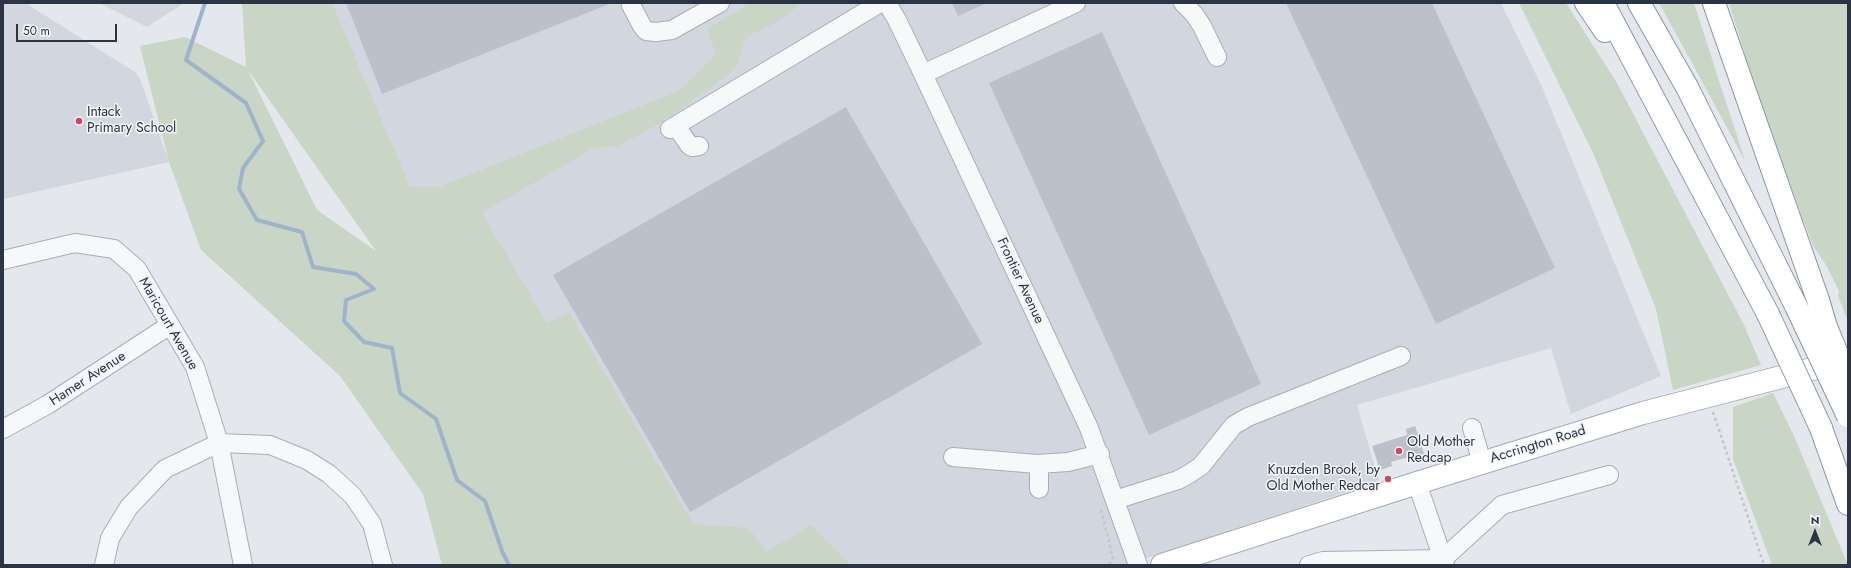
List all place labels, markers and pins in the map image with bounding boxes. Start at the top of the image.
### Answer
place label: Intack Primary School [87,105,176,138]
marker: Intack Primary School [74,116,84,126]
place label: Old Mother Redcap [1407,435,1475,468]
marker: Old Mother Redcap [1394,446,1404,456]
place label: Knuzden Brook, by Old Mother Redcar [1266,463,1380,496]
marker: Knuzden Brook, by Old Mother Redcar [1383,474,1393,484]

